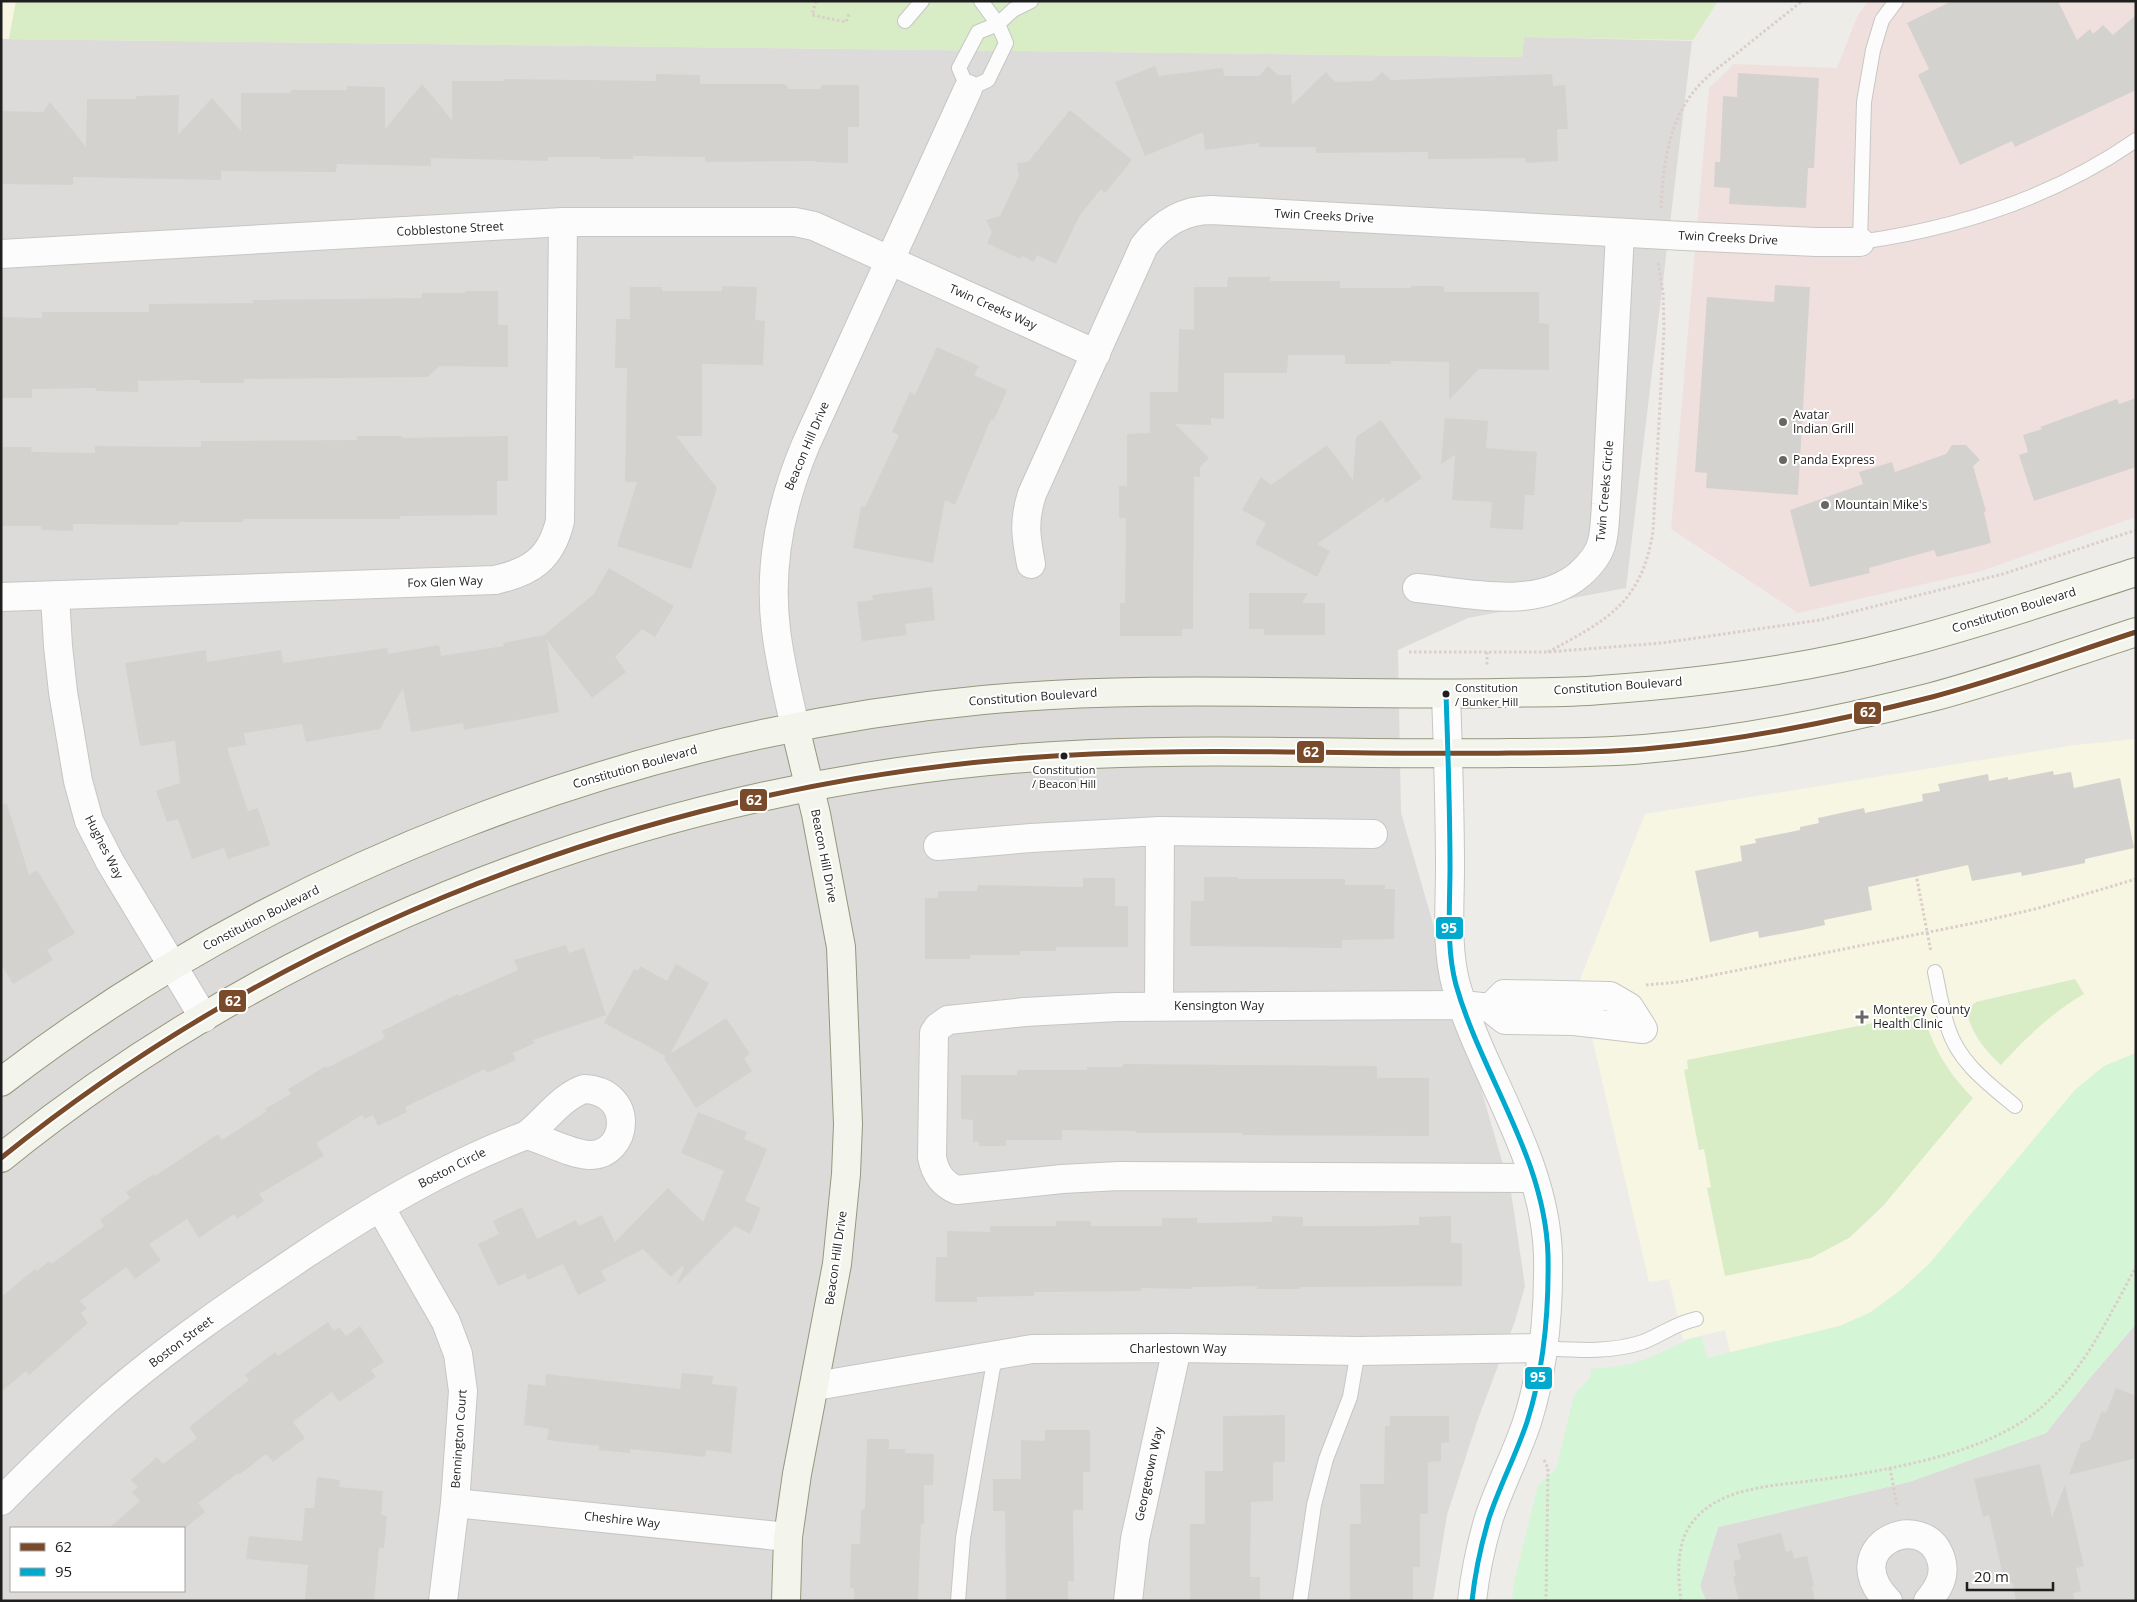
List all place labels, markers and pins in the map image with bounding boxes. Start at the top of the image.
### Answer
place label: Avatar Indian Grill [1793,406,1854,437]
marker: Avatar Indian Grill [1777,416,1789,428]
place label: Panda Express [1793,451,1875,468]
marker: Panda Express [1777,454,1789,466]
place label: Mountain Mike's [1835,496,1928,513]
marker: Mountain Mike's [1819,499,1831,511]
place label: Constitution / Bunker Hill [1455,680,1518,709]
marker: Constitution / Bunker Hill [1441,689,1451,699]
marker: Constitution / Beacon Hill [1059,751,1069,761]
place label: Constitution / Beacon Hill [1032,762,1096,791]
place label: Monterey County Health Clinic [1873,1001,1971,1032]
marker: Monterey County Health Clinic [1855,1010,1869,1024]

